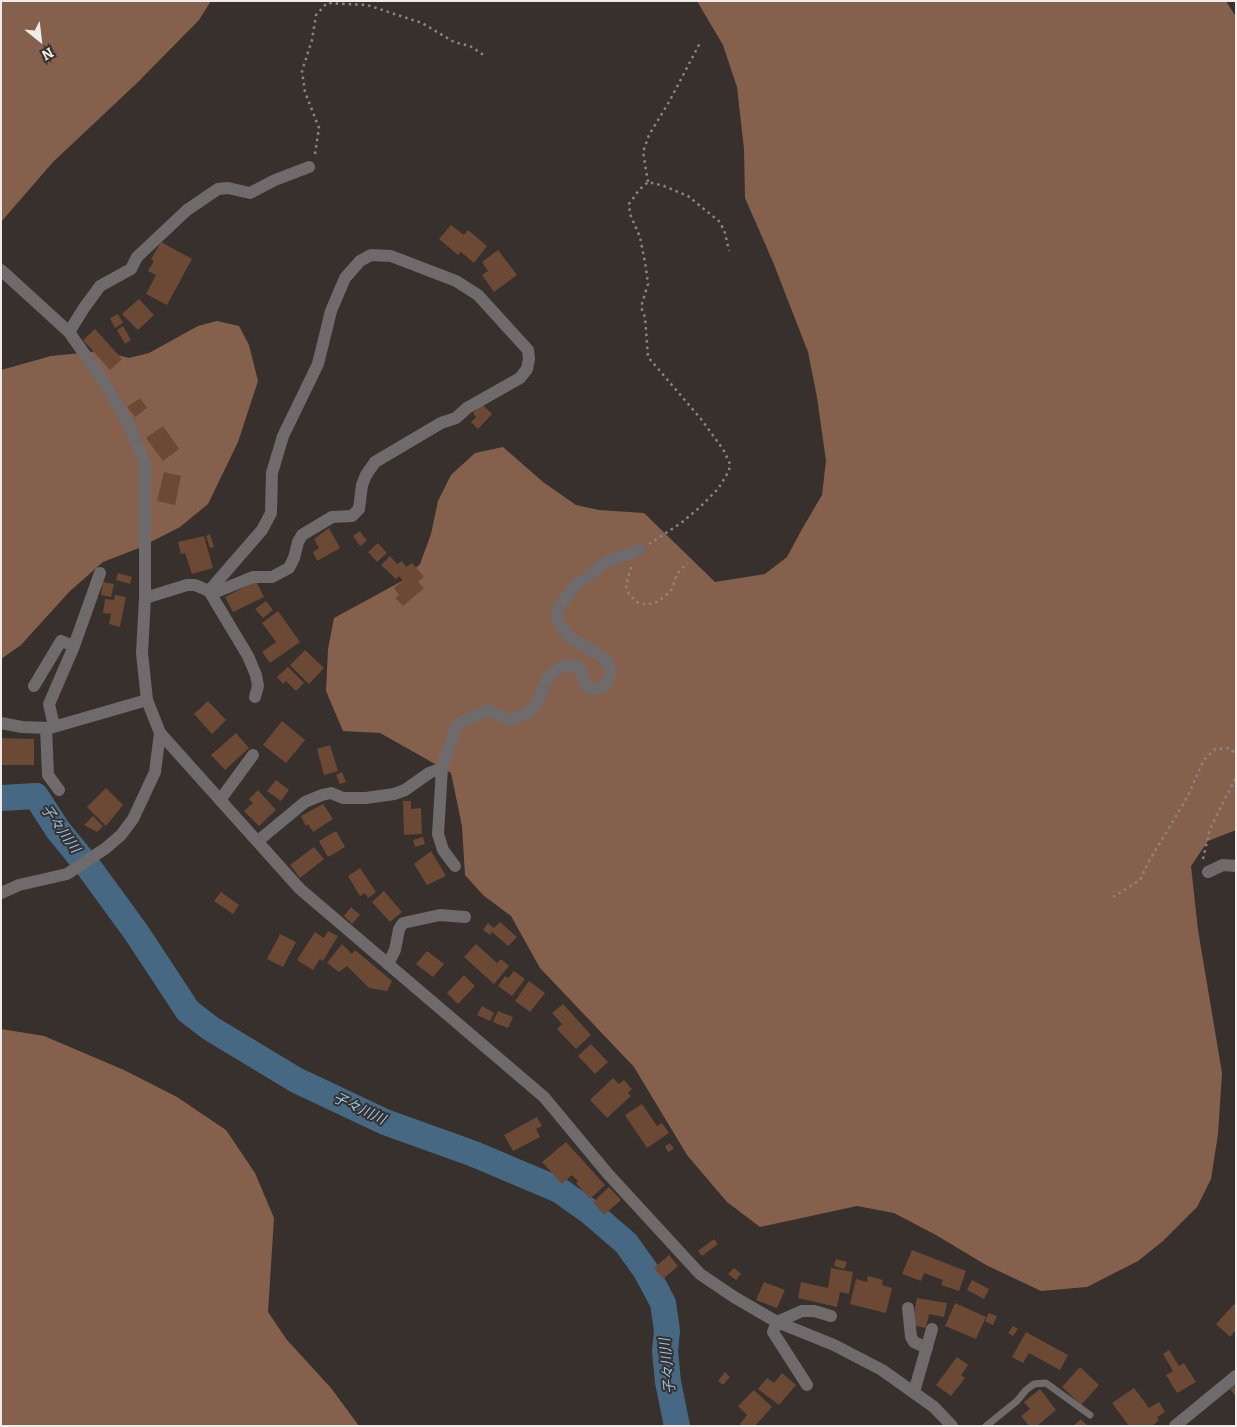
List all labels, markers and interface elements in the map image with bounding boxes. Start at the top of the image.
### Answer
north arrow [15,15,65,65]
text: N [39,44,56,64]
water label: 子々川川 [37,801,83,857]
water label: 子々川川 [330,1090,388,1128]
water label: 子々川川 [657,1337,679,1395]

